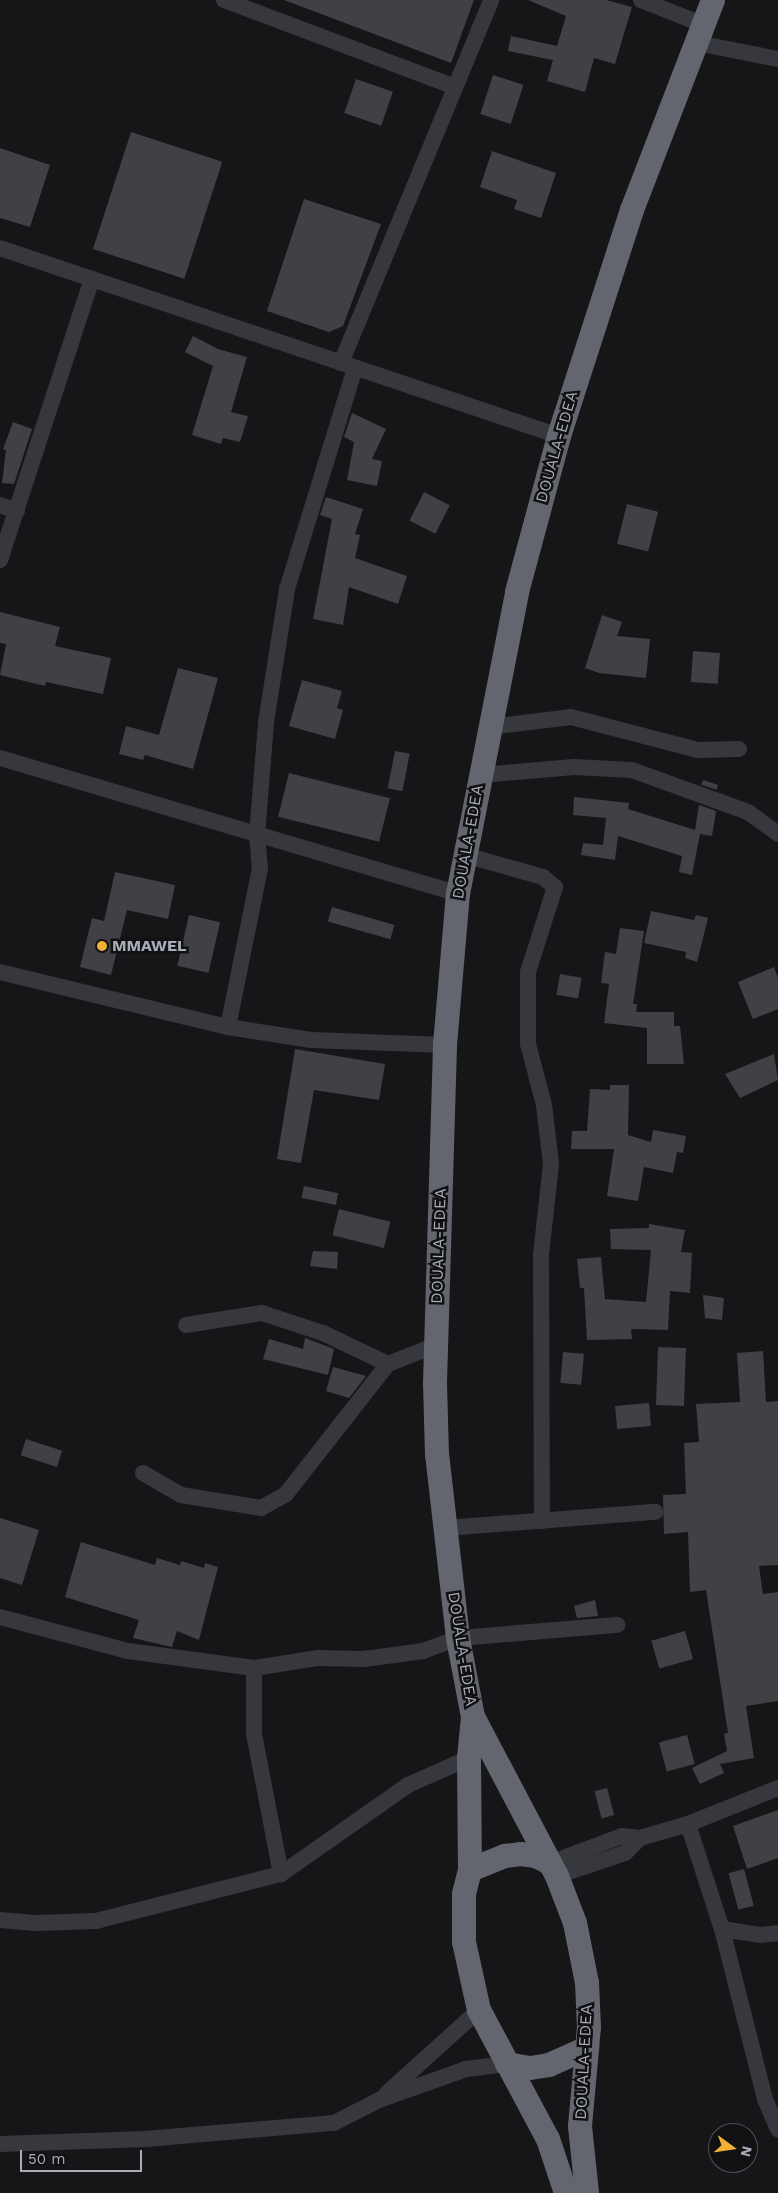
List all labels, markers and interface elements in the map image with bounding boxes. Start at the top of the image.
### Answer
street label: DOUALA-EDEA [532,389,582,505]
street label: DOUALA-EDEA [449,783,487,901]
place label: MMAWEL [112,936,187,956]
marker: MMAWEL [96,940,108,952]
street label: DOUALA-EDEA [427,1188,451,1304]
street label: DOUALA-EDEA [443,1590,481,1708]
street label: DOUALA-EDEA [571,2004,597,2120]
north arrow [708,2123,758,2173]
scale bar [22,2140,145,2172]
text: N [738,2144,756,2158]
text: 50 m [28,2150,65,2168]

